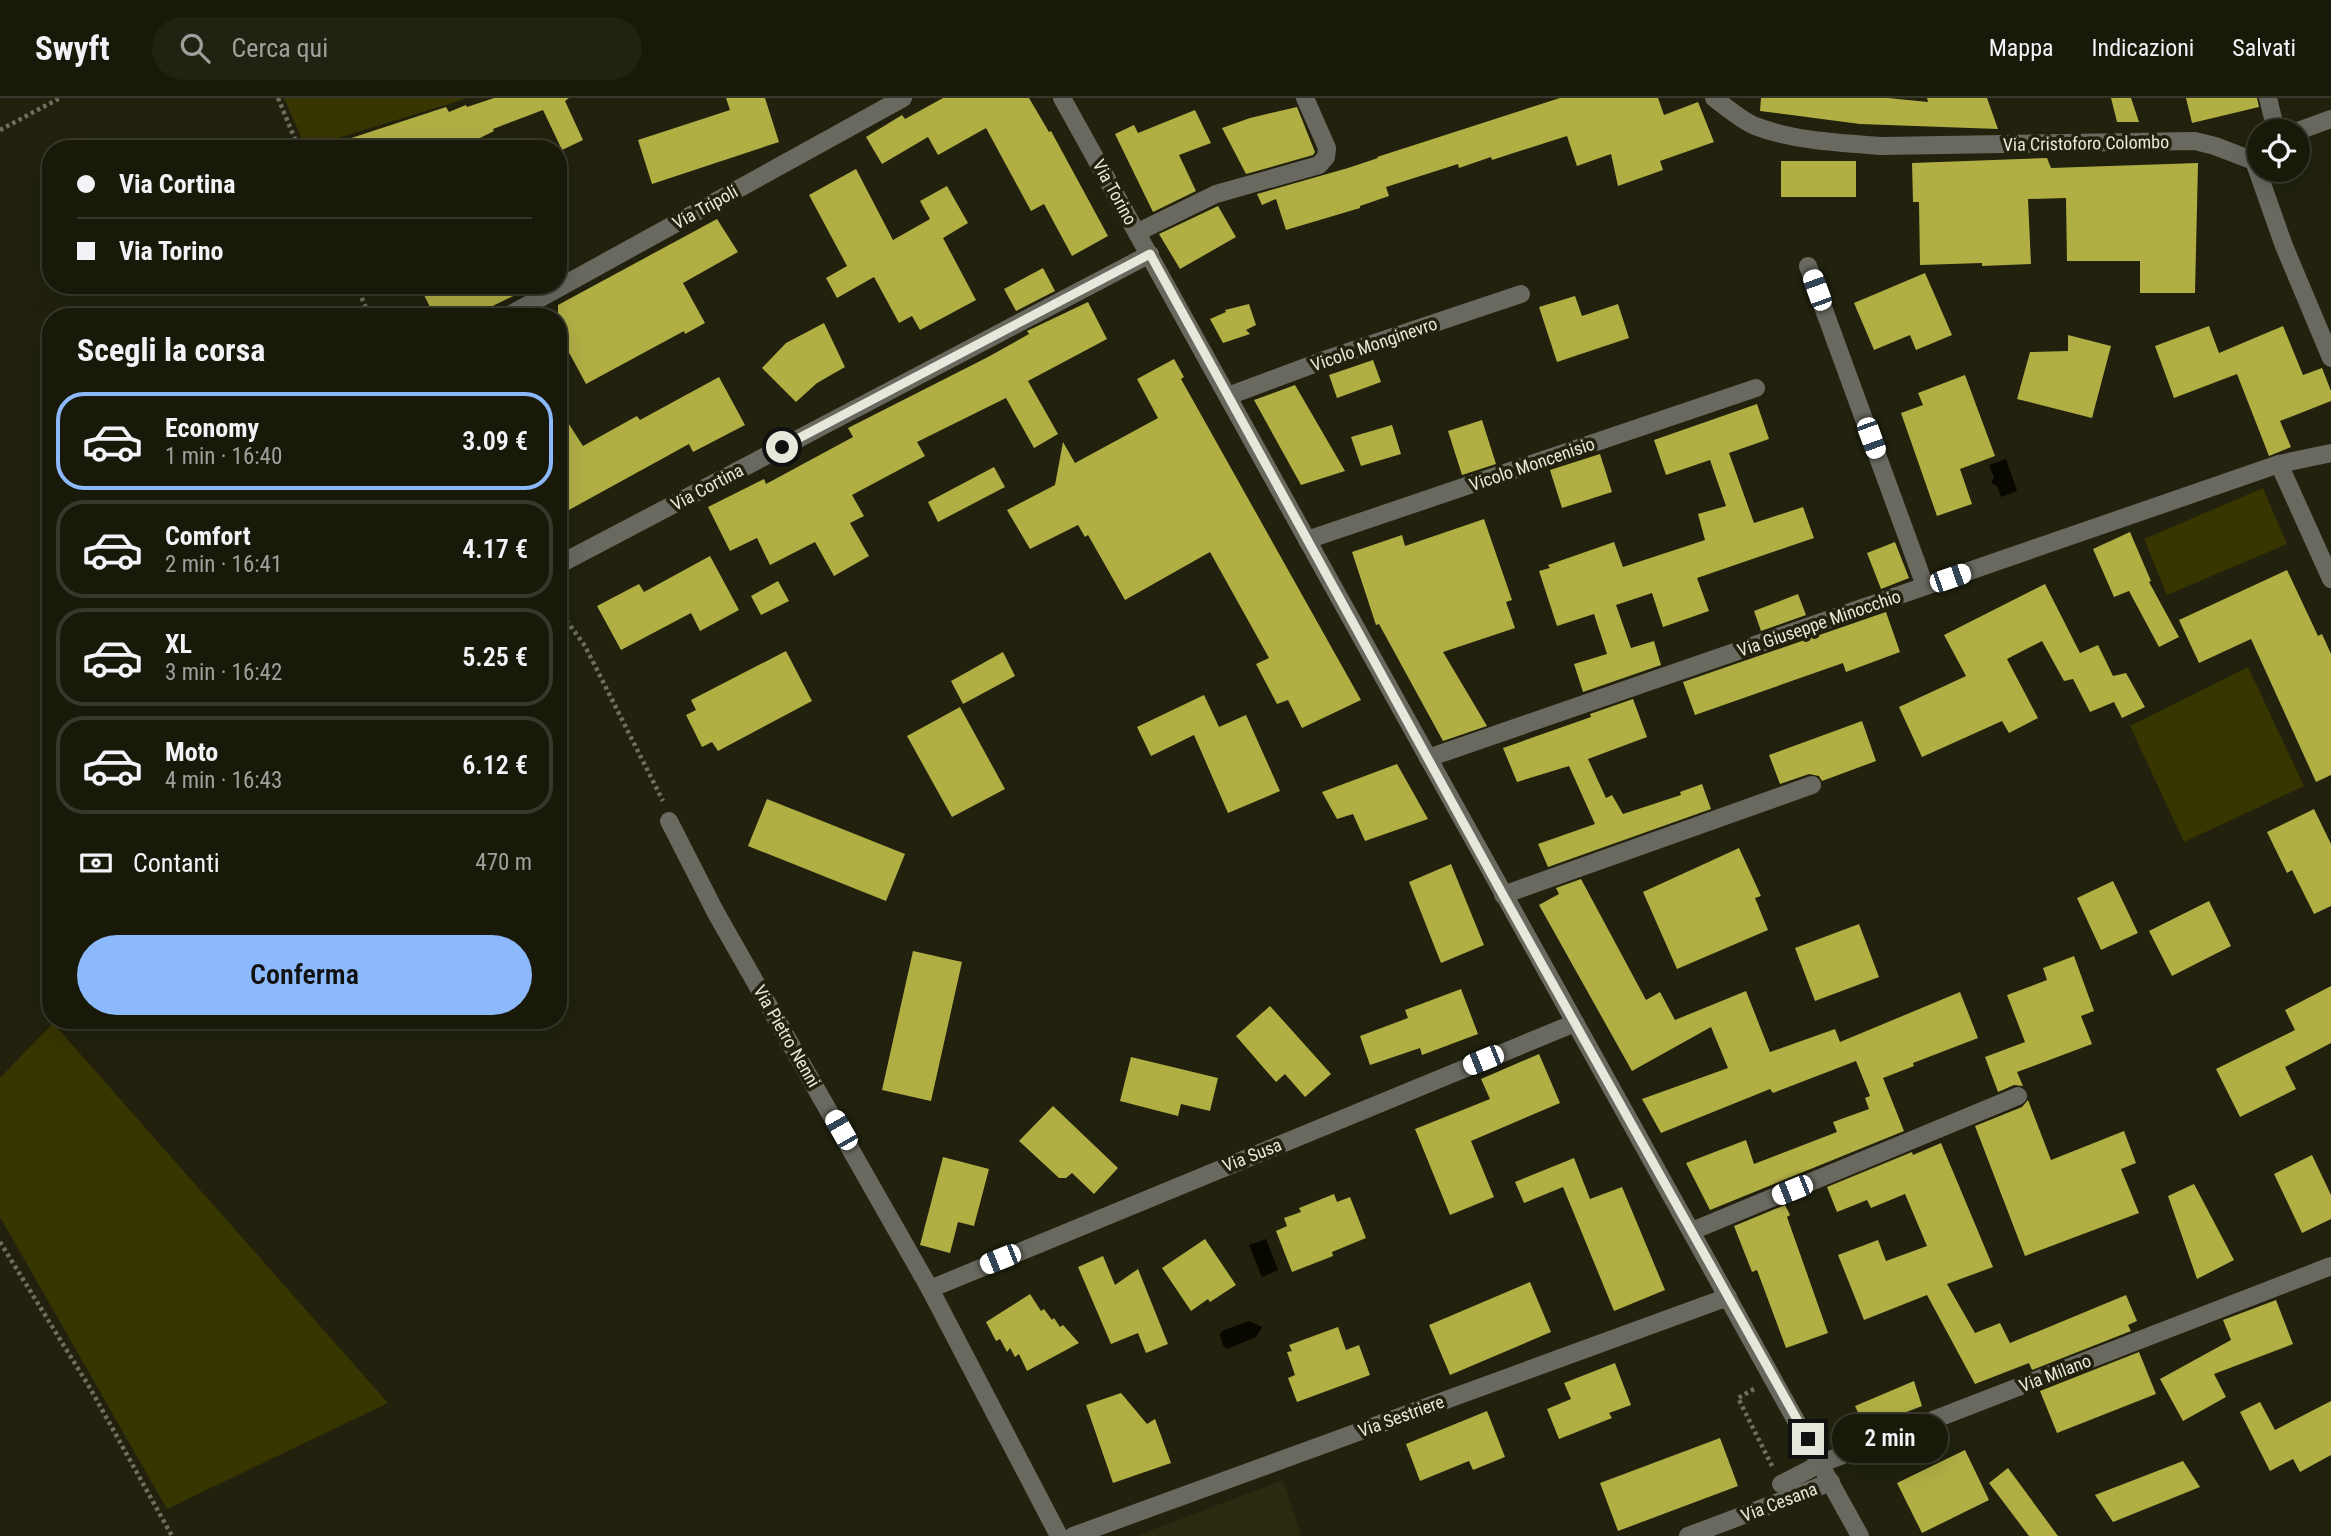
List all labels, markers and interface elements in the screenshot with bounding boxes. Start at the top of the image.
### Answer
search box [152,17,642,80]
text: Swyft [35,29,110,68]
icon: search [176,29,214,67]
text: Cerca qui [232,33,328,63]
text: Mappa [1989,34,2054,62]
text: Indicazioni [2092,34,2194,62]
text: Salvati [2232,34,2296,62]
map controls [2247,119,2310,182]
button: locate [2247,119,2310,182]
street label: Via Cristoforo Colombo [2003,131,2169,155]
street label: Via Torino [1088,156,1142,228]
text: Via Cortina [119,169,235,199]
street label: Via Tripoli [669,181,741,233]
text: Via Torino [119,236,223,266]
car [1800,267,1835,313]
street label: Vicolo Monginevro [1308,313,1440,375]
text: Scegli la corsa [77,331,265,369]
icon: car [81,410,144,473]
text: Economy [165,413,259,443]
car [1854,415,1889,461]
text: 3.09 € [462,426,528,456]
route start [766,431,798,463]
street label: Vicolo Moncenisio [1467,433,1597,495]
text: 1 min · 16:40 [165,443,282,470]
street label: Via Cortina [667,459,747,515]
icon: car [81,518,144,581]
text: Comfort [165,521,251,551]
text: 4.17 € [462,534,528,564]
text: 2 min · 16:41 [165,551,282,578]
car [1927,561,1974,595]
street label: Via Giuseppe Minocchio [1735,585,1903,661]
icon: car [81,626,144,689]
text: XL [165,629,192,659]
text: 5.25 € [462,642,528,672]
text: 3 min · 16:42 [165,659,282,686]
icon: car [81,734,144,797]
text: Moto [165,737,218,767]
text: 6.12 € [462,750,528,780]
text: 4 min · 16:43 [165,767,282,794]
icon: cash [77,844,115,882]
text: Contanti [133,848,220,878]
text: 470 m [475,849,532,876]
button: Conferma [77,935,532,1015]
street label: Via Pietro Nenni [749,981,825,1091]
car [1460,1042,1507,1078]
car [822,1107,861,1153]
street label: Via Susa [1219,1134,1285,1176]
car [1769,1172,1816,1208]
car [977,1241,1024,1277]
street label: Via Milano [2016,1350,2094,1396]
street label: Via Sestriere [1355,1391,1447,1441]
callout: 2 min [1832,1414,1948,1464]
route end [1792,1423,1824,1455]
text: 2 min [1865,1425,1915,1452]
street label: Via Cesana [1738,1478,1820,1526]

